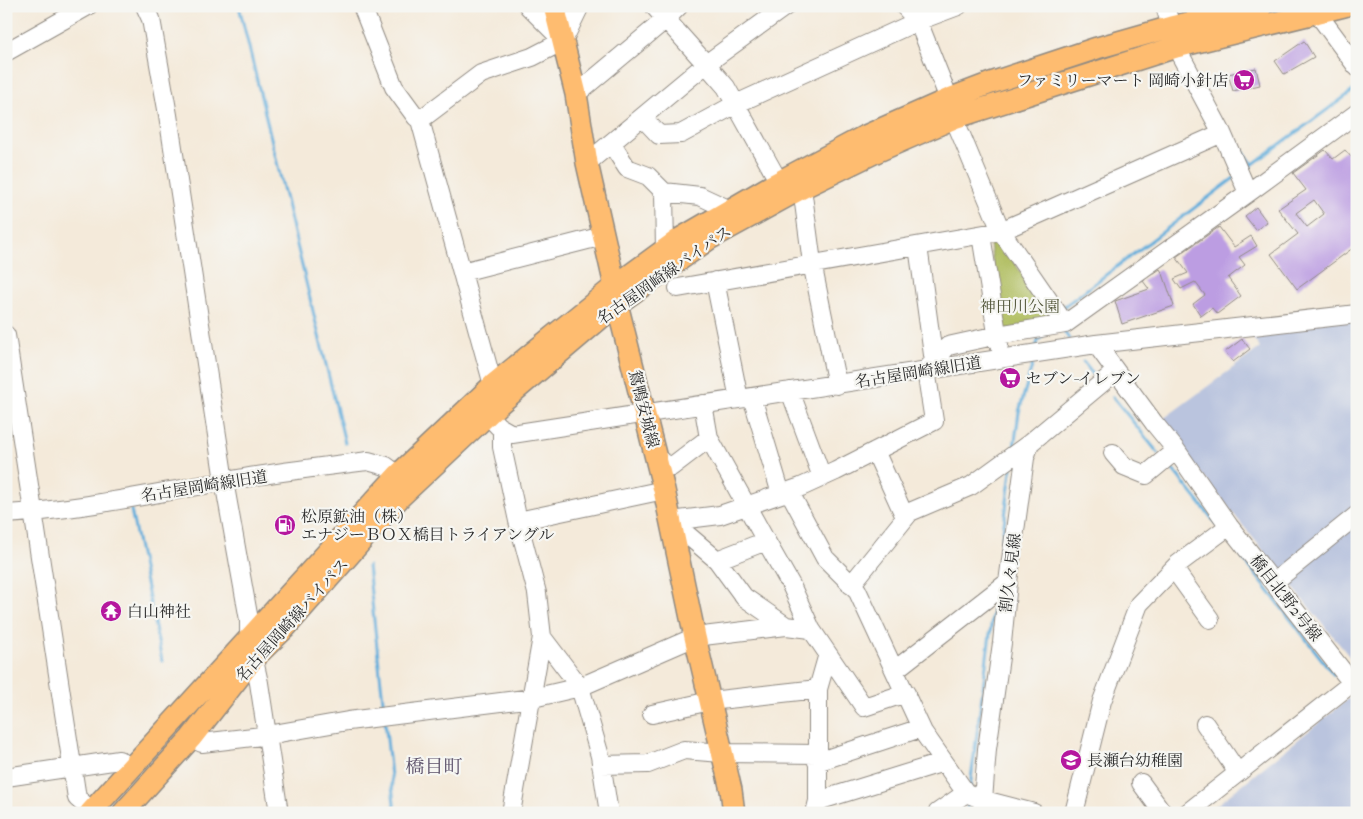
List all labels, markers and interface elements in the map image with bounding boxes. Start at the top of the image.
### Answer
supermarket icon: ファミリーマート 岡崎小針店 [1232,68,1256,92]
place label: ファミリーマート 岡崎小針店 [1017,71,1228,90]
street label: 名古屋岡崎線バイパス [593,221,735,329]
park label: 神田川公園 [980,297,1060,316]
street label: 名古屋岡崎線旧道 [853,353,983,391]
supermarket icon: セブン-イレブン [998,366,1022,390]
street label: 鴛鴨安城線 [625,368,663,450]
place label: セブン-イレブン [1026,369,1141,388]
street label: 名古屋岡崎線旧道 [139,467,269,505]
place label: 松原鉱油（株） エナジーＢＯＸ橋目トライアングル [301,507,554,544]
fuel station icon: 松原鉱油（株） エナジーＢＯＸ橋目トライアングル [273,513,297,537]
street label: 割久々見線 [996,532,1024,614]
street label: 橋目北野2号線 [1246,551,1326,645]
street label: 名古屋岡崎線バイパス [232,554,352,686]
temple icon: 白山神社 [99,599,123,623]
place label: 白山神社 [127,602,191,621]
school or university icon: 長瀬台幼稚園 [1059,748,1083,772]
place label: 長瀬台幼稚園 [1087,751,1183,770]
district label: 橋目町 [405,756,463,778]

